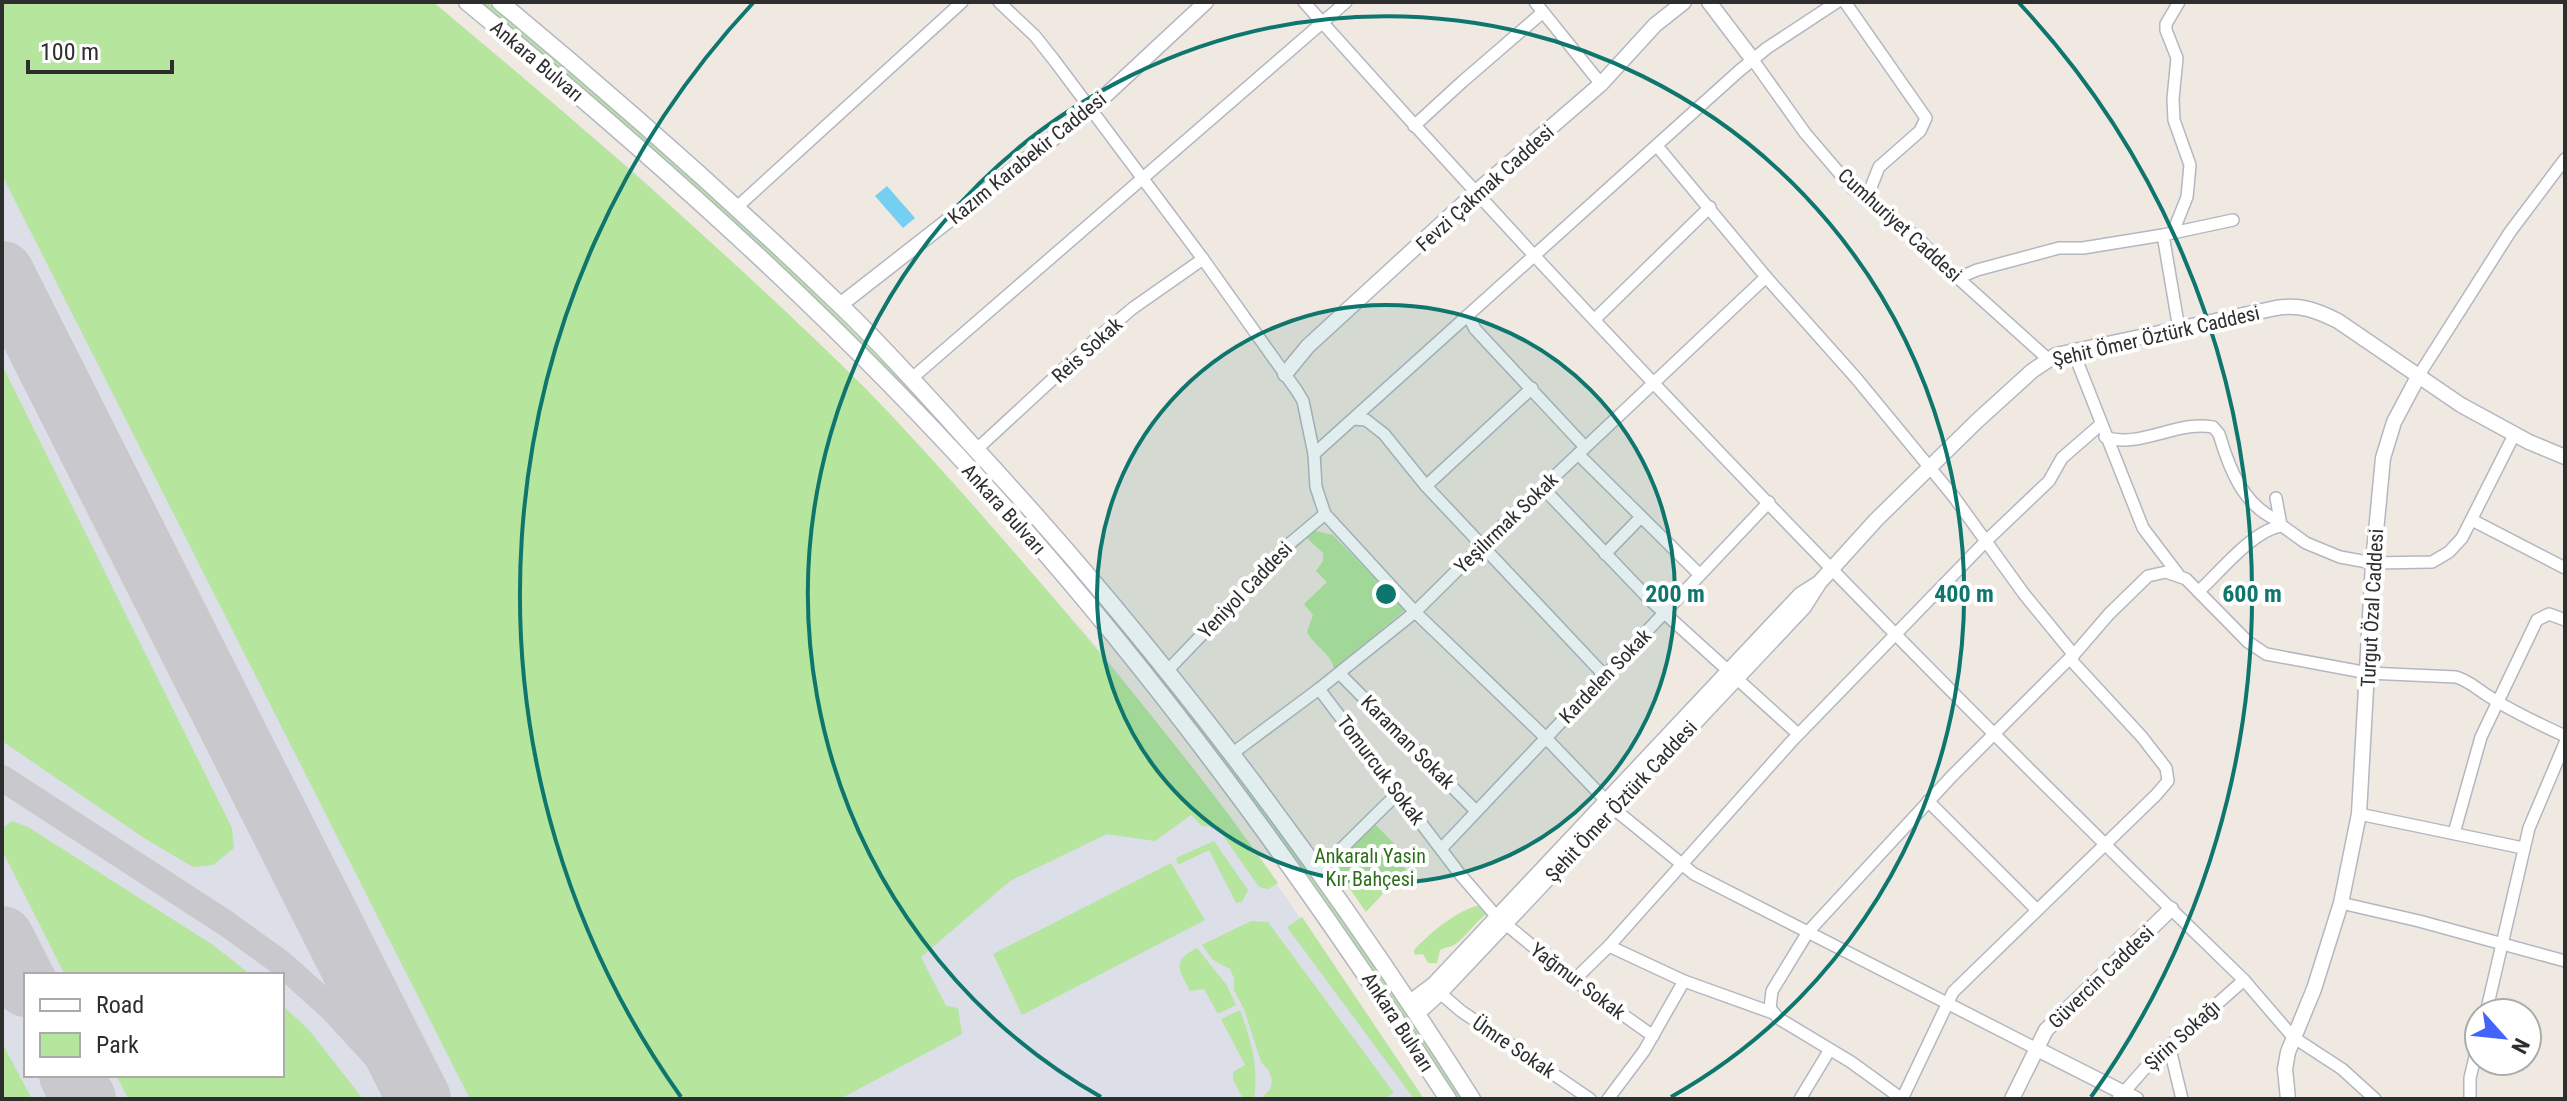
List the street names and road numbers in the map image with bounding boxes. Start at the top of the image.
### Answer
street label: Ankara Bulvarı [486,15,588,107]
street label: Kazım Karabekir Caddesi [943,87,1111,229]
street label: Fevzi Çakmak Caddesi [1411,120,1559,256]
street label: Cumhuriyet Caddesi [1833,163,1967,287]
street label: Şehit Ömer Öztürk Caddesi [2050,301,2262,371]
street label: Reis Sokak [1047,312,1127,388]
street label: Ankara Bulvarı [957,459,1051,559]
street label: Yeşilırmak Sokak [1449,468,1563,578]
street label: Turgut Özal Caddesi [2356,528,2388,688]
street label: Yeniyol Caddesi [1193,537,1297,643]
street label: Kardelen Sokak [1554,624,1656,728]
street label: Karaman Sokak [1356,690,1460,794]
street label: Tomurcuk Sokak [1332,711,1430,829]
street label: Şehit Ömer Öztürk Caddesi [1540,715,1702,887]
street label: Güvercin Caddesi [2043,921,2159,1033]
street label: Yağmur Sokak [1526,938,1630,1024]
street label: Ankara Bulvarı [1357,968,1439,1076]
street label: Şirin Sokağı [2139,995,2225,1075]
street label: Ümre Sokak [1468,1011,1560,1083]

